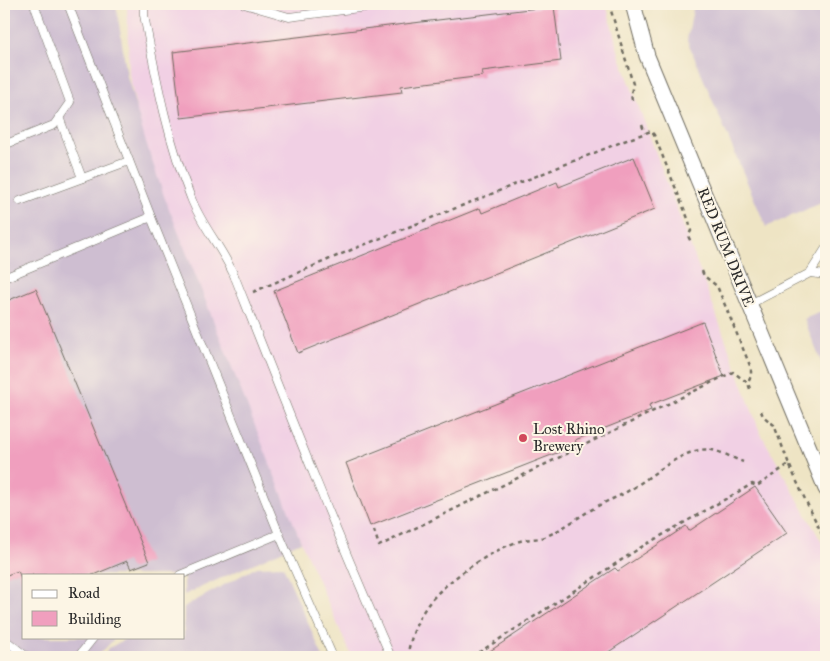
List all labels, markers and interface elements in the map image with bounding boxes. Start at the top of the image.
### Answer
street label: RED RUM DRIVE [694,185,758,309]
place label: Lost Rhino Brewery [533,420,605,455]
marker: Lost Rhino Brewery [517,432,529,444]
legend [22,574,185,638]
text: Road [68,584,100,602]
text: Building [68,610,122,628]

